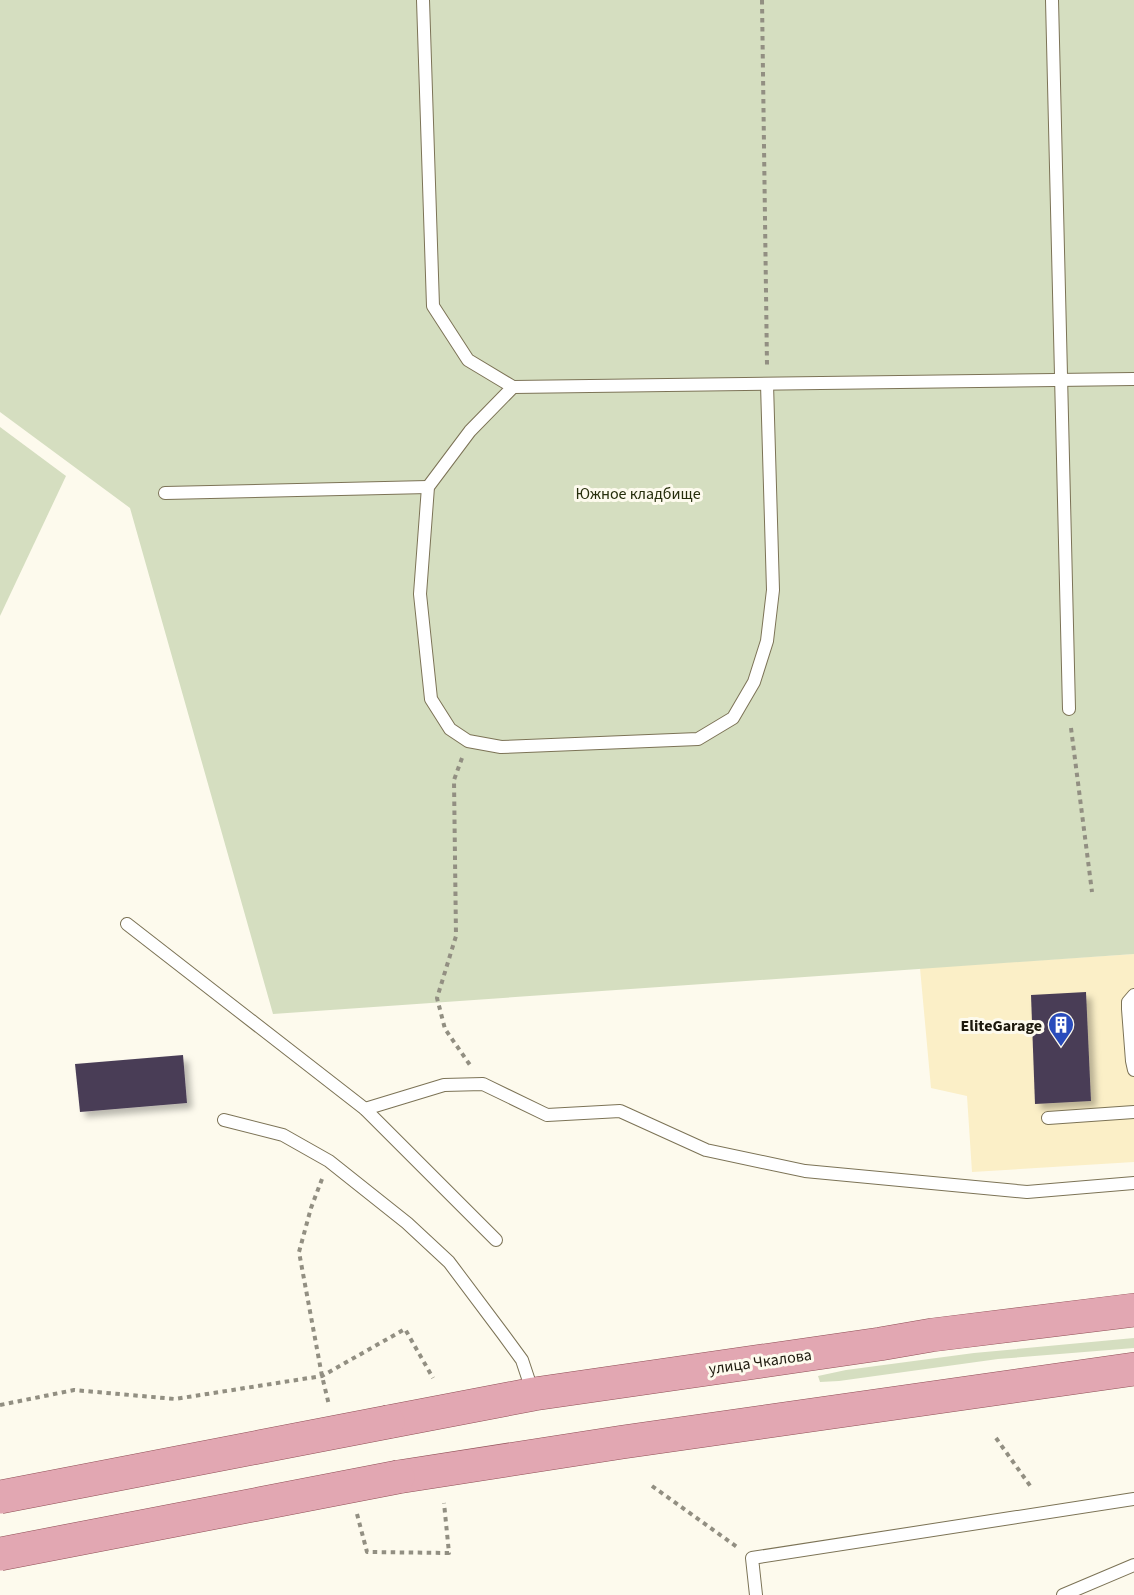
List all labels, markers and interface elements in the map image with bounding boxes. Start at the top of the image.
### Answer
park label: Южное кладбище [575,483,701,505]
building icon: EliteGarage [1046,1010,1076,1048]
place label: EliteGarage [961,1015,1042,1037]
street label: улица Чкалова [707,1344,813,1380]

